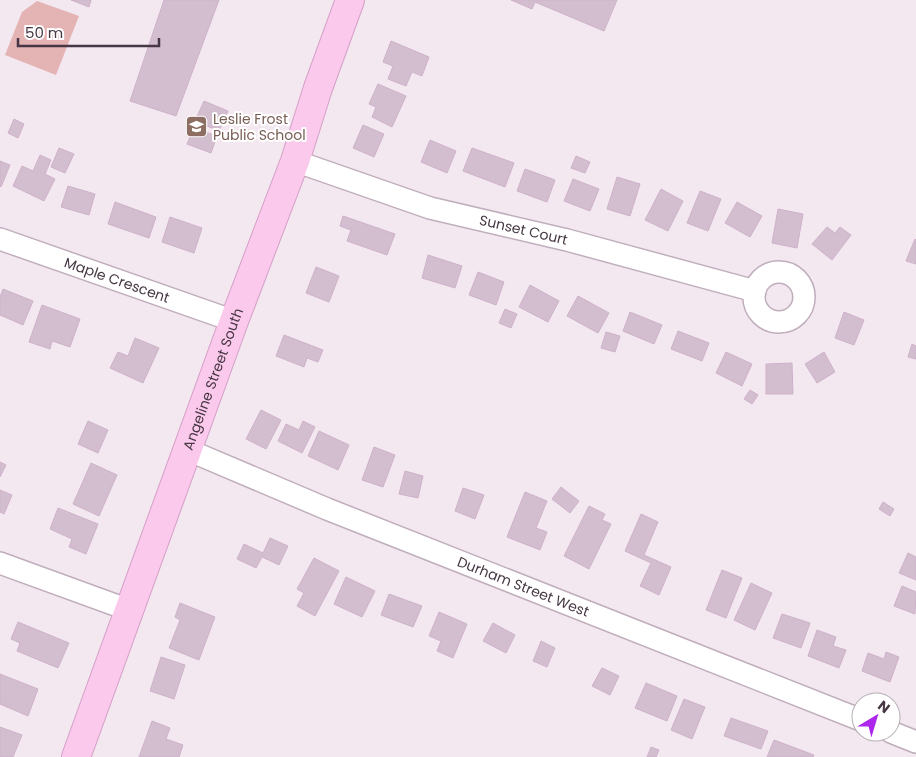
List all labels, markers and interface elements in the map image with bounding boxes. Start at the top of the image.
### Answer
scale bar [18,15,159,47]
text: 50 m [25,22,63,43]
place label: Leslie Frost Public School [213,109,306,145]
school or university icon: Leslie Frost Public School [185,115,209,139]
street label: Sunset Court [477,210,570,250]
street label: Maple Crescent [62,252,172,308]
street label: Angeline Street South [178,305,248,453]
street label: Durham Street West [454,551,592,622]
north arrow [851,692,901,742]
text: N [874,696,894,718]

